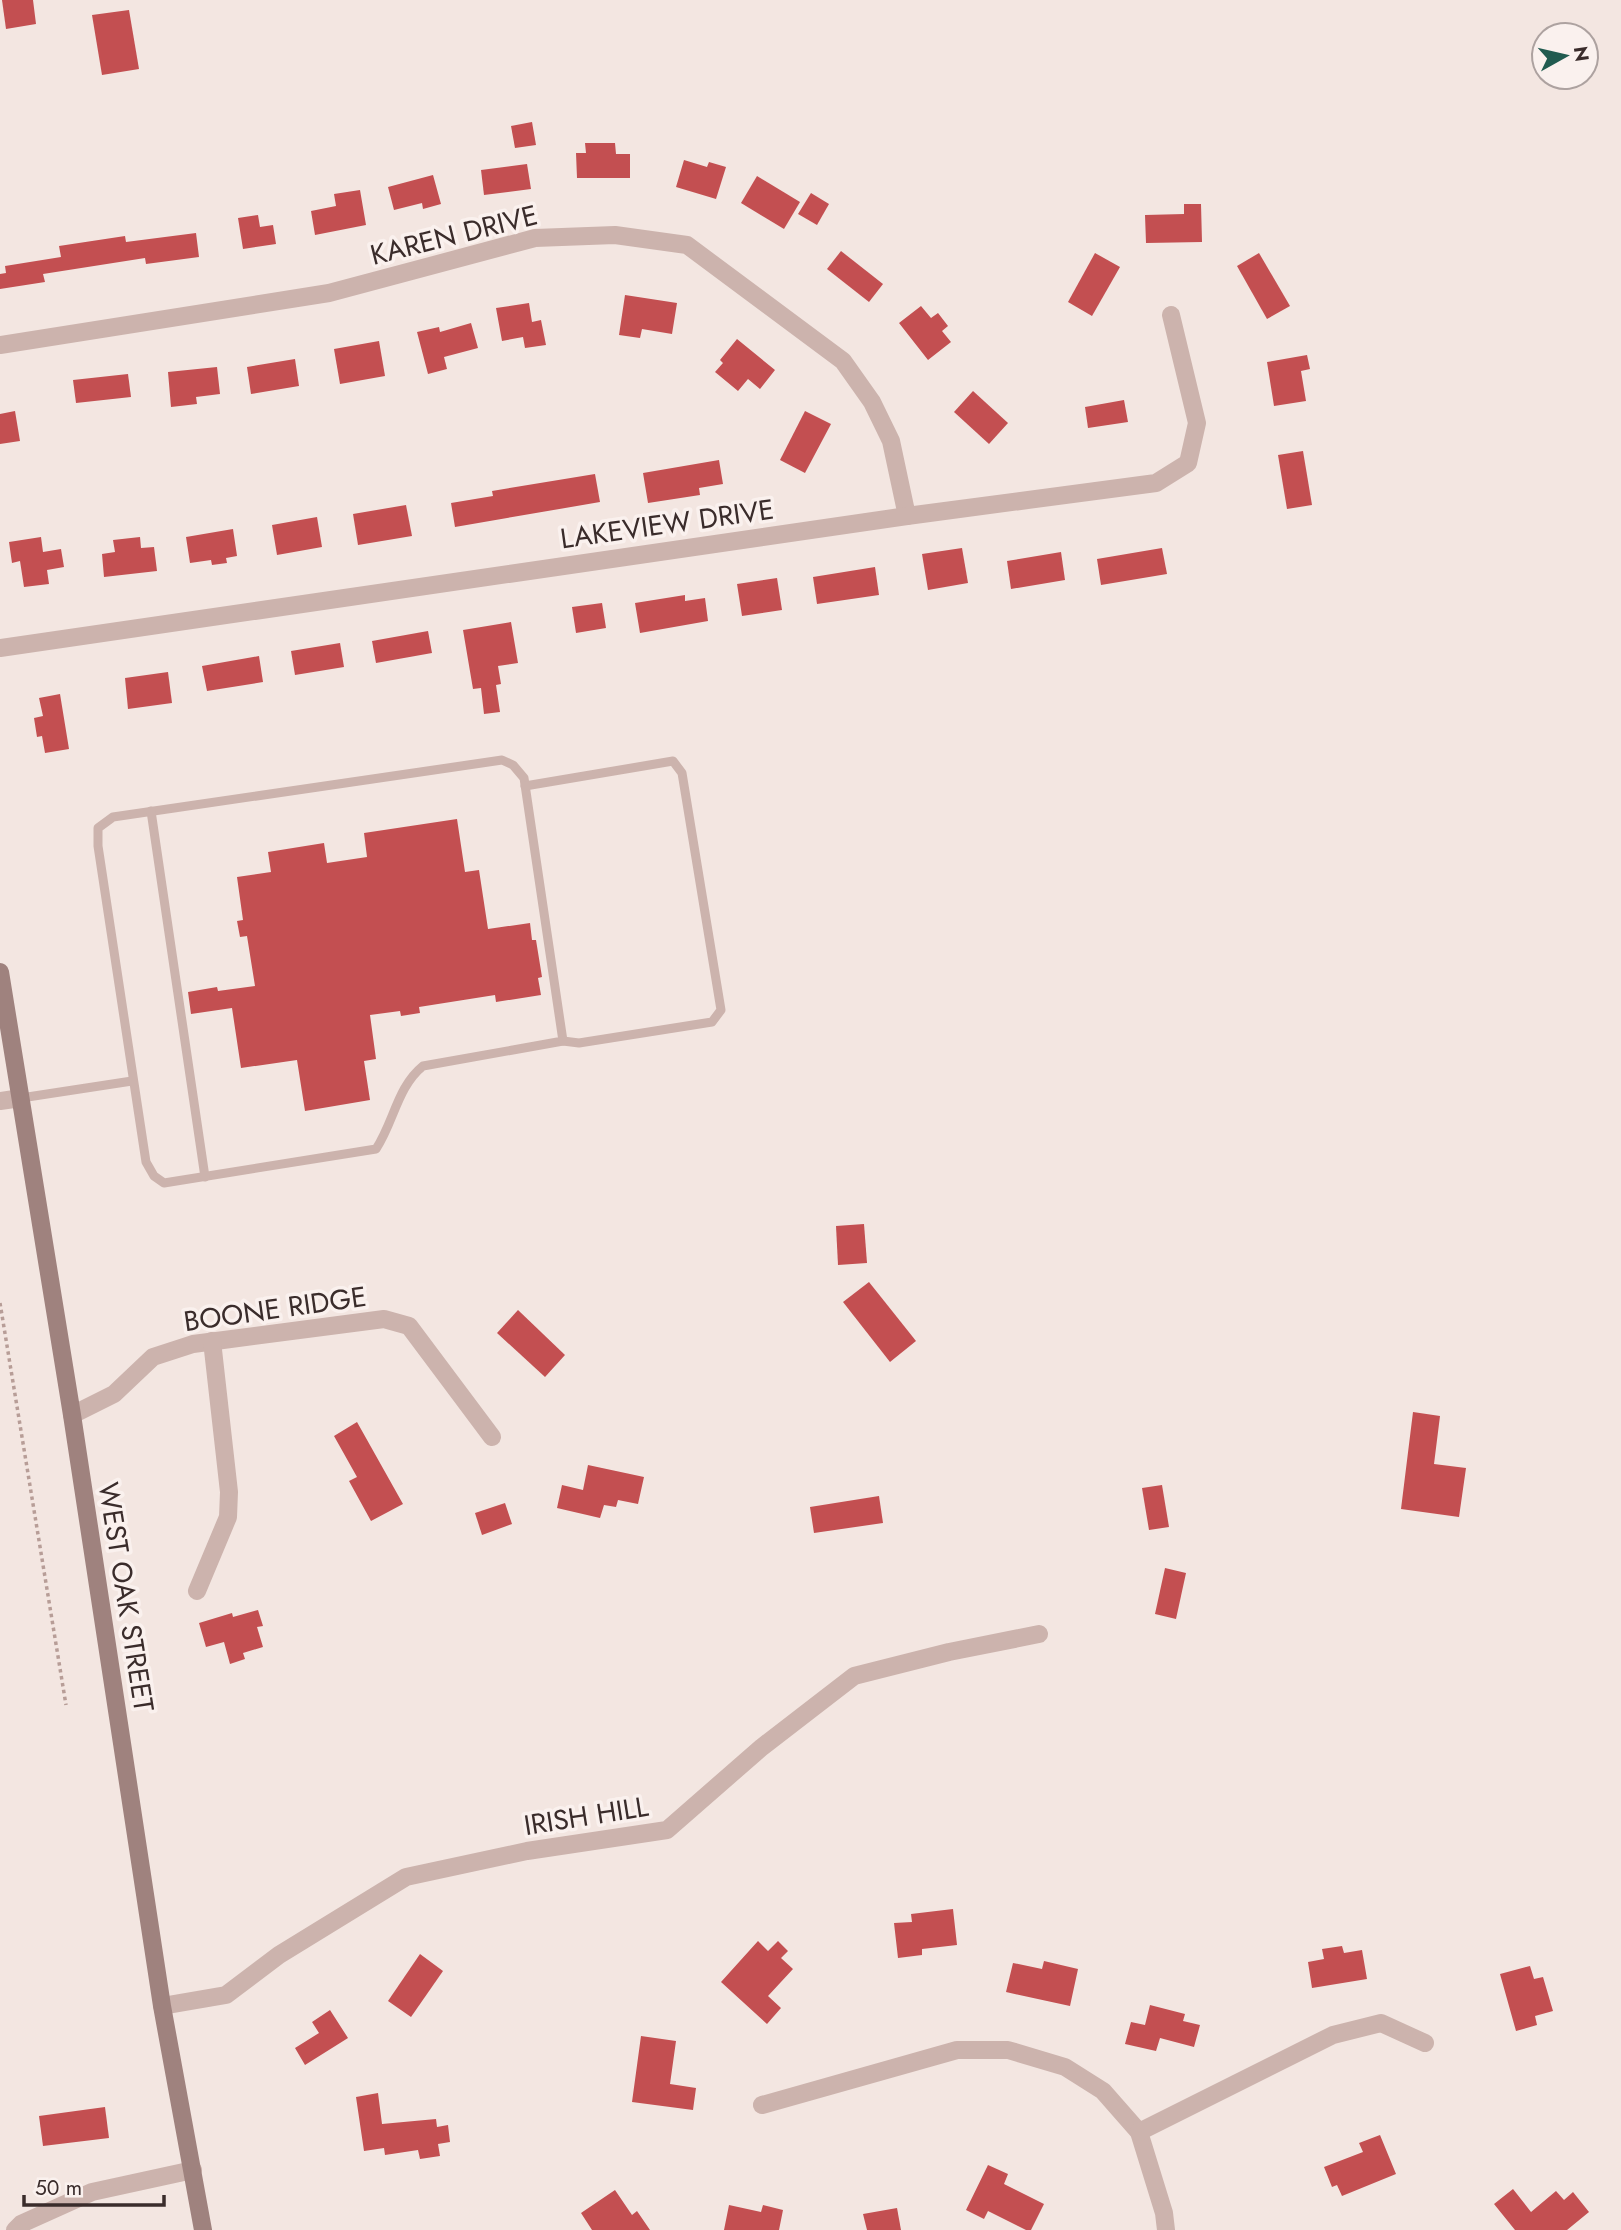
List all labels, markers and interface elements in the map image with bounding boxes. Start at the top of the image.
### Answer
north arrow [1530,21,1600,91]
text: N [1567,44,1596,63]
street label: KAREN DRIVE [366,194,542,276]
street label: LAKEVIEW DRIVE [557,489,777,559]
street label: BOONE RIDGE [181,1276,369,1342]
street label: WEST OAK STREET [88,1479,164,1715]
street label: IRISH HILL [521,1786,651,1846]
scale bar [24,2164,164,2208]
text: 50 m [35,2173,82,2203]

